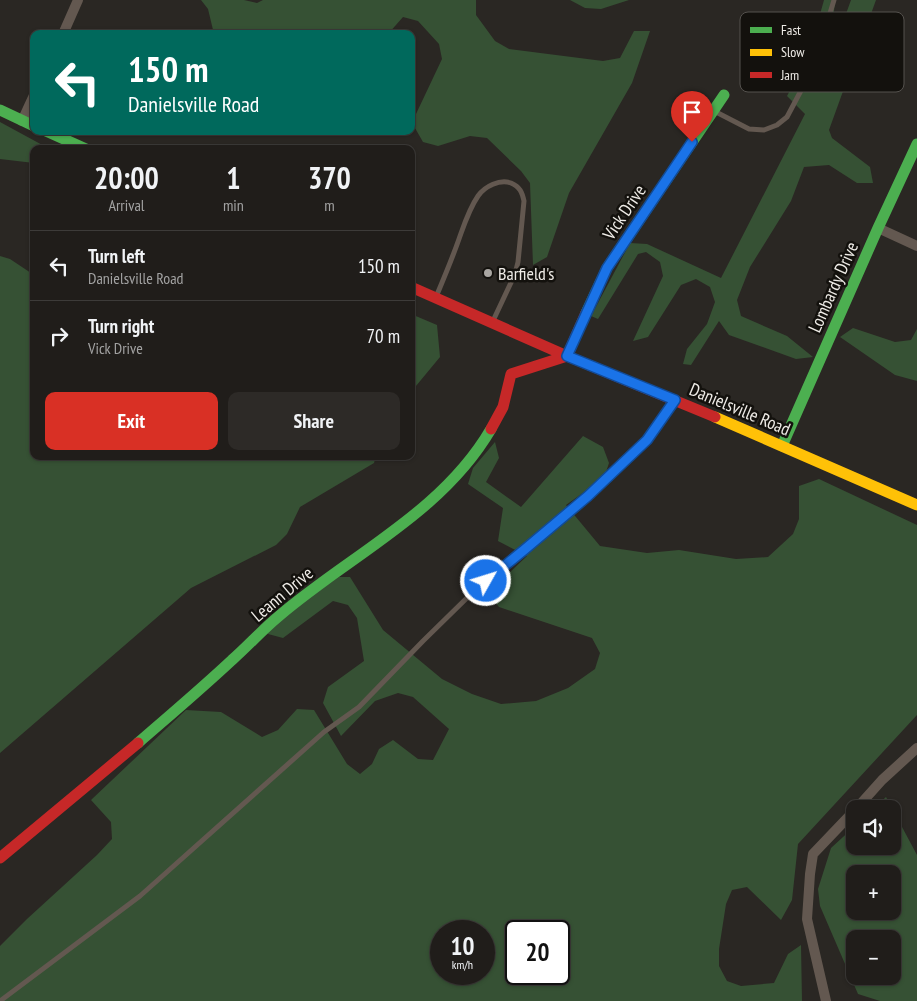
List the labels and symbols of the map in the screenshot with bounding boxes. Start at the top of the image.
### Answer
legend [740,12,904,92]
text: Fast [781,21,801,39]
text: Slow [781,43,805,61]
text: Jam [780,66,799,84]
pin [671,91,713,142]
street label: Vick Drive [597,180,651,245]
street label: Lombardy Drive [803,238,863,336]
place label: Barfield's [498,262,554,285]
marker: Barfield's [482,267,494,279]
street label: Danielsville Road [686,377,794,441]
position arrow [459,554,511,606]
street label: Leann Drive [246,562,318,626]
speed limit sign: 20 [505,920,570,985]

